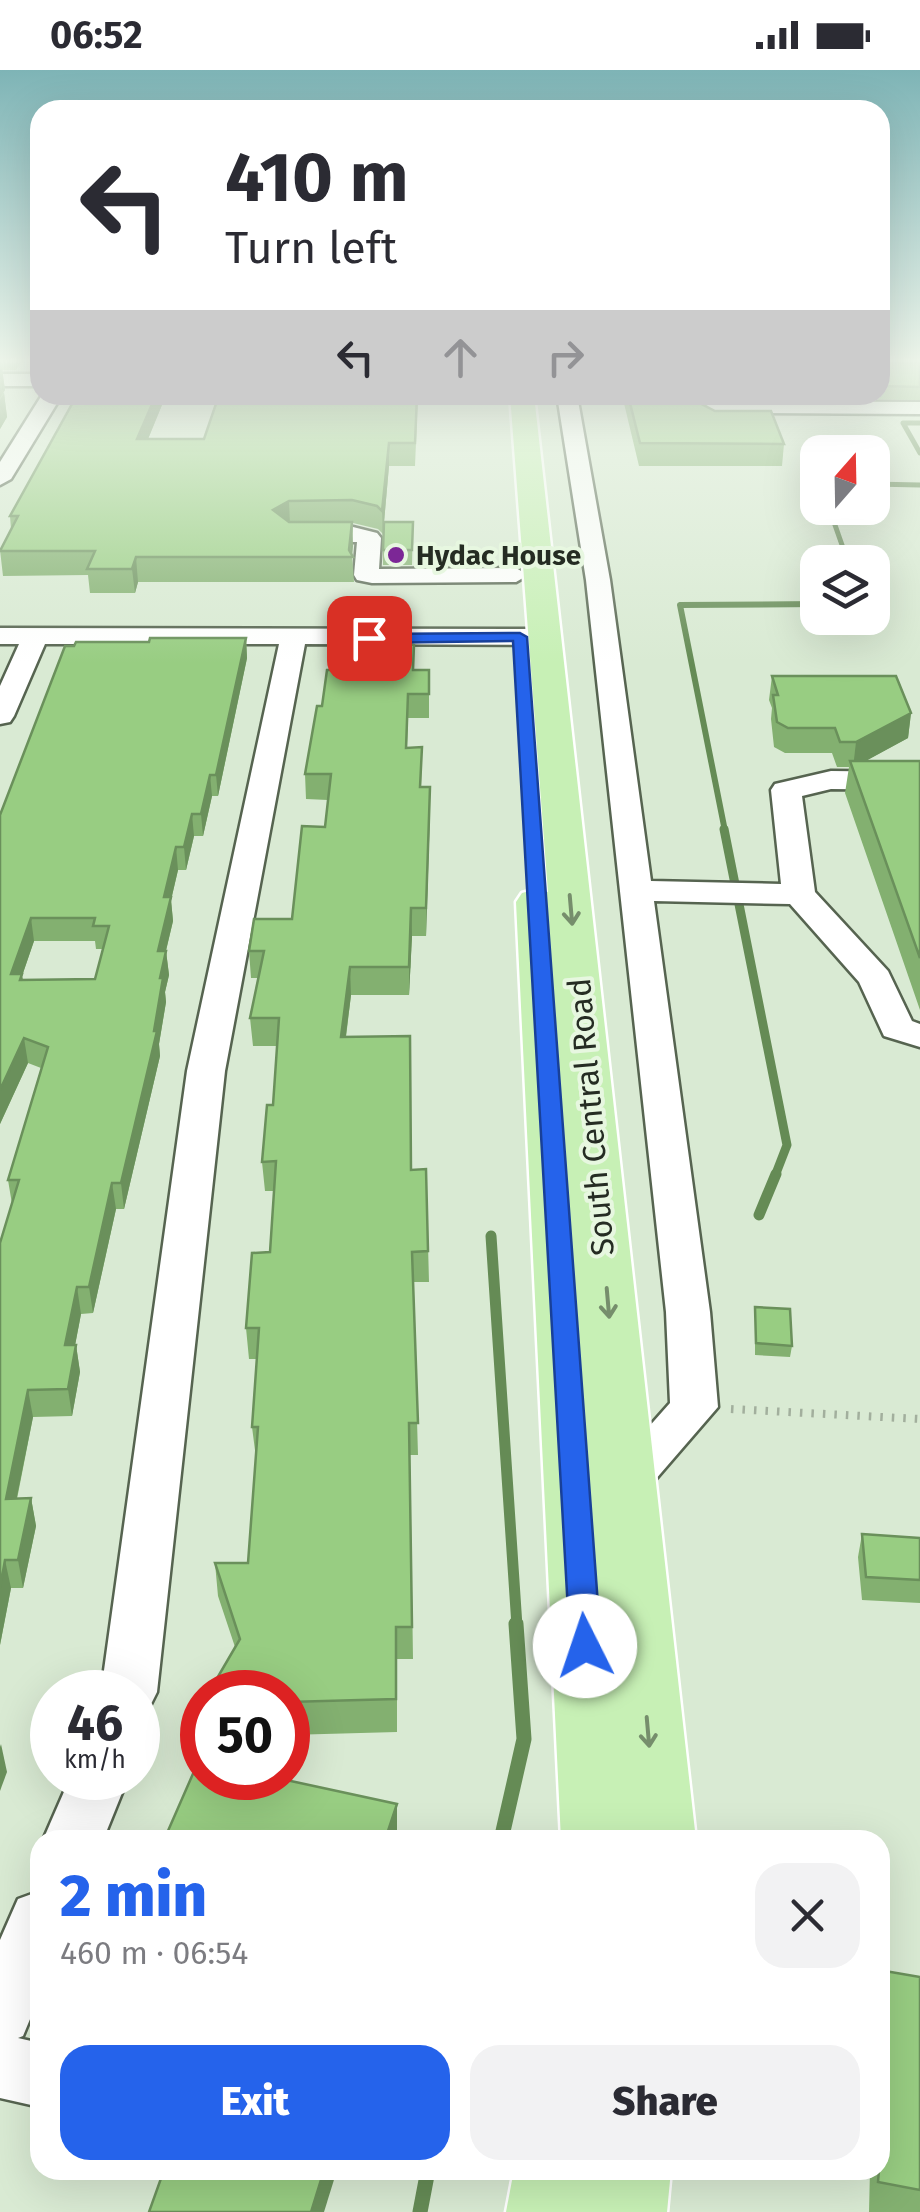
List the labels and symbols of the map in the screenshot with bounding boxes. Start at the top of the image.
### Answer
north arrow [800,435,890,525]
place label: Hydac House [416,539,581,572]
marker: Hydac House [385,544,407,566]
pin [327,596,412,681]
one-way arrow [562,894,581,926]
street label: South Central Road [560,977,622,1257]
one-way arrow [599,1287,618,1319]
position arrow [533,1594,637,1698]
speed limit sign: 50 [180,1670,310,1800]
one-way arrow [639,1715,658,1747]

